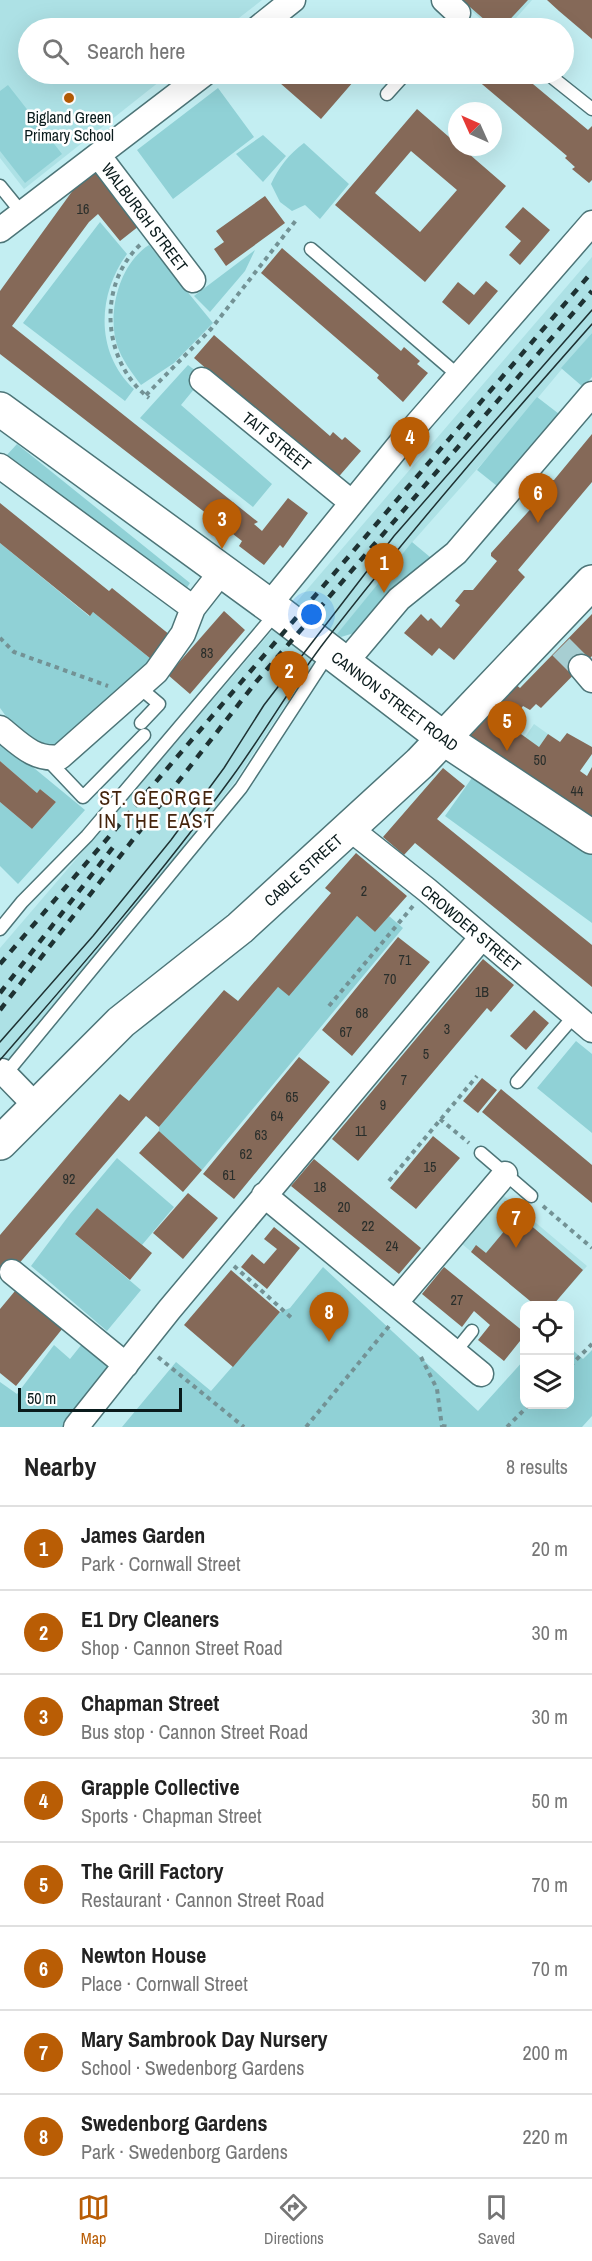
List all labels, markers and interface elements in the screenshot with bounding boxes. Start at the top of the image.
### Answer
search box [18,18,574,84]
icon: search [39,35,72,68]
text: Search here [87,36,185,66]
marker: Bigland Green Primary School [62,91,76,105]
north arrow [448,102,502,156]
place label: Bigland Green Primary School [24,106,114,146]
street label: WALBURGH STREET [97,158,193,276]
house number: 16 [77,200,89,218]
street label: TAIT STREET [238,406,316,476]
pin: 4 [390,418,430,467]
pin: 6 [518,474,558,523]
pin: 3 [202,500,242,549]
pin: 1 [364,544,404,593]
your location [297,600,326,629]
house number: 83 [201,644,213,662]
street label: CANNON STREET ROAD [327,646,463,756]
pin: 2 [270,652,308,701]
pin: 5 [488,702,526,751]
house number: 50 [534,751,546,769]
house number: 44 [571,782,584,800]
district label: ST. GEORGE IN THE EAST [98,784,216,834]
street label: CABLE STREET [259,829,347,911]
street label: CROWDER STREET [416,880,526,976]
house number: 2 [361,882,367,900]
house number: 71 [399,951,412,969]
house number: 70 [384,970,396,988]
house number: 1B [475,983,489,1001]
house number: 68 [356,1004,368,1022]
house number: 3 [444,1020,450,1038]
house number: 67 [340,1023,352,1041]
house number: 5 [423,1045,429,1063]
house number: 7 [401,1071,407,1089]
house number: 65 [286,1088,298,1106]
house number: 9 [380,1096,386,1114]
house number: 64 [271,1107,284,1125]
house number: 11 [355,1122,368,1140]
house number: 63 [255,1126,267,1144]
house number: 62 [240,1145,252,1163]
house number: 15 [424,1158,436,1176]
house number: 61 [223,1166,236,1184]
house number: 92 [63,1170,75,1188]
house number: 18 [314,1178,326,1196]
house number: 20 [338,1198,350,1216]
pin: 7 [496,1198,536,1248]
house number: 22 [362,1217,374,1235]
house number: 24 [386,1237,399,1255]
house number: 27 [451,1291,463,1309]
pin: 8 [310,1292,348,1342]
map controls [520,1301,574,1409]
button: locate [520,1301,574,1355]
button: layers [520,1355,574,1409]
scale bar [18,1385,182,1412]
text: 50 m [27,1387,56,1409]
text: Nearby [24,1449,96,1484]
text: 8 results [506,1453,568,1480]
text: James Garden [81,1520,205,1550]
text: 1 [39,1535,48,1562]
text: 20 m [532,1535,568,1562]
text: Park · Cornwall Street [81,1550,241,1577]
text: E1 Dry Cleaners [81,1604,219,1634]
text: 2 [39,1619,48,1646]
text: 30 m [532,1619,568,1646]
text: Shop · Cannon Street Road [81,1634,283,1661]
text: Chapman Street [81,1688,219,1718]
text: 3 [39,1703,48,1730]
text: 30 m [532,1703,568,1730]
text: Bus stop · Cannon Street Road [81,1718,308,1745]
text: Grapple Collective [81,1772,239,1802]
text: 4 [39,1787,48,1814]
text: 50 m [532,1787,568,1814]
text: Sports · Chapman Street [81,1802,262,1829]
text: The Grill Factory [81,1856,224,1886]
text: 5 [39,1871,48,1898]
text: 70 m [532,1871,568,1898]
text: Restaurant · Cannon Street Road [81,1886,324,1913]
text: Newton House [81,1940,206,1970]
text: 6 [39,1955,48,1982]
text: 70 m [532,1955,568,1982]
text: Place · Cornwall Street [81,1970,248,1997]
text: Mary Sambrook Day Nursery [81,2024,328,2054]
text: 7 [39,2039,48,2066]
text: 200 m [522,2039,568,2066]
text: School · Swedenborg Gardens [81,2054,304,2081]
text: Swedenborg Gardens [81,2108,267,2138]
text: 8 [39,2123,48,2150]
text: 220 m [522,2123,568,2150]
text: Park · Swedenborg Gardens [81,2138,288,2165]
tab: Map [77,2191,110,2249]
tab: Directions [264,2191,324,2249]
tab: Saved [478,2191,515,2249]

